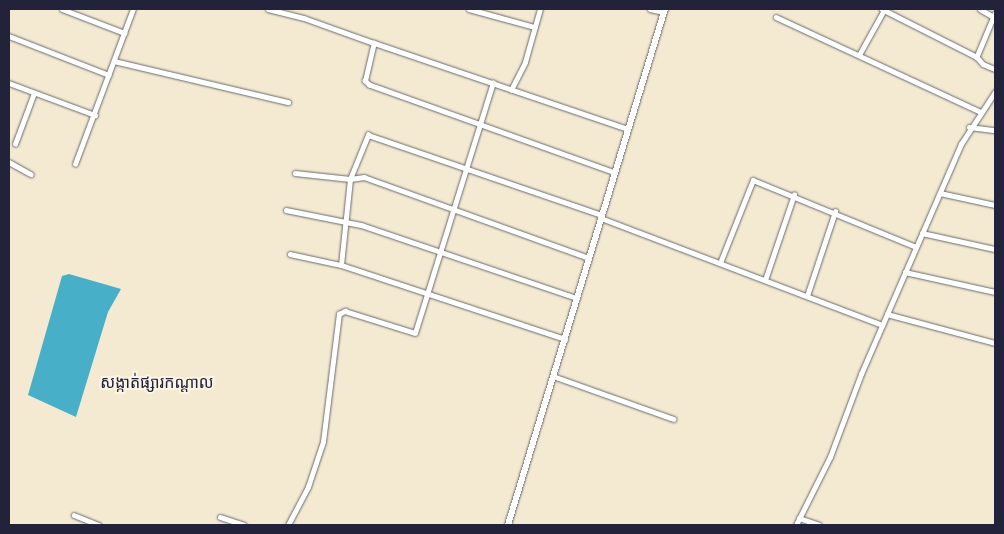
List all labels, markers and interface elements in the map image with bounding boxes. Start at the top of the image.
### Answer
district label: សង្កាត់ផ្សារកណ្ដាល [100,372,214,392]

